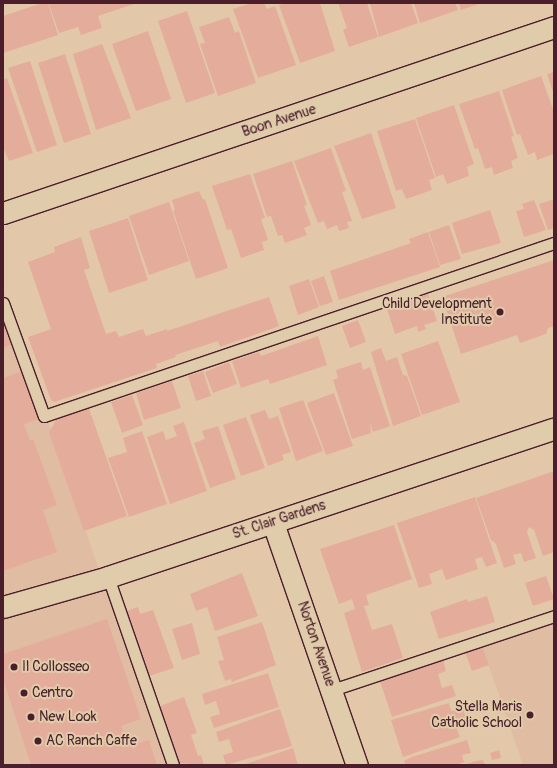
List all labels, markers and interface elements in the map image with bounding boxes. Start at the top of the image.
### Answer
street label: Boon Avenue [240,101,318,141]
place label: Child Development Institute [382,296,492,328]
marker: Child Development Institute [495,307,505,317]
street label: St. Clair Gardens [230,497,328,543]
street label: Norton Avenue [294,599,338,689]
place label: Il Collosseo [22,659,90,675]
marker: Il Collosseo [9,662,19,672]
place label: Centro [32,685,73,701]
marker: Centro [19,688,29,698]
place label: Stella Maris Catholic School [431,699,522,732]
place label: New Look [39,709,97,725]
marker: Stella Maris Catholic School [525,710,535,720]
marker: New Look [26,712,36,722]
place label: AC Ranch Caffe [46,733,137,749]
marker: AC Ranch Caffe [33,736,43,746]

